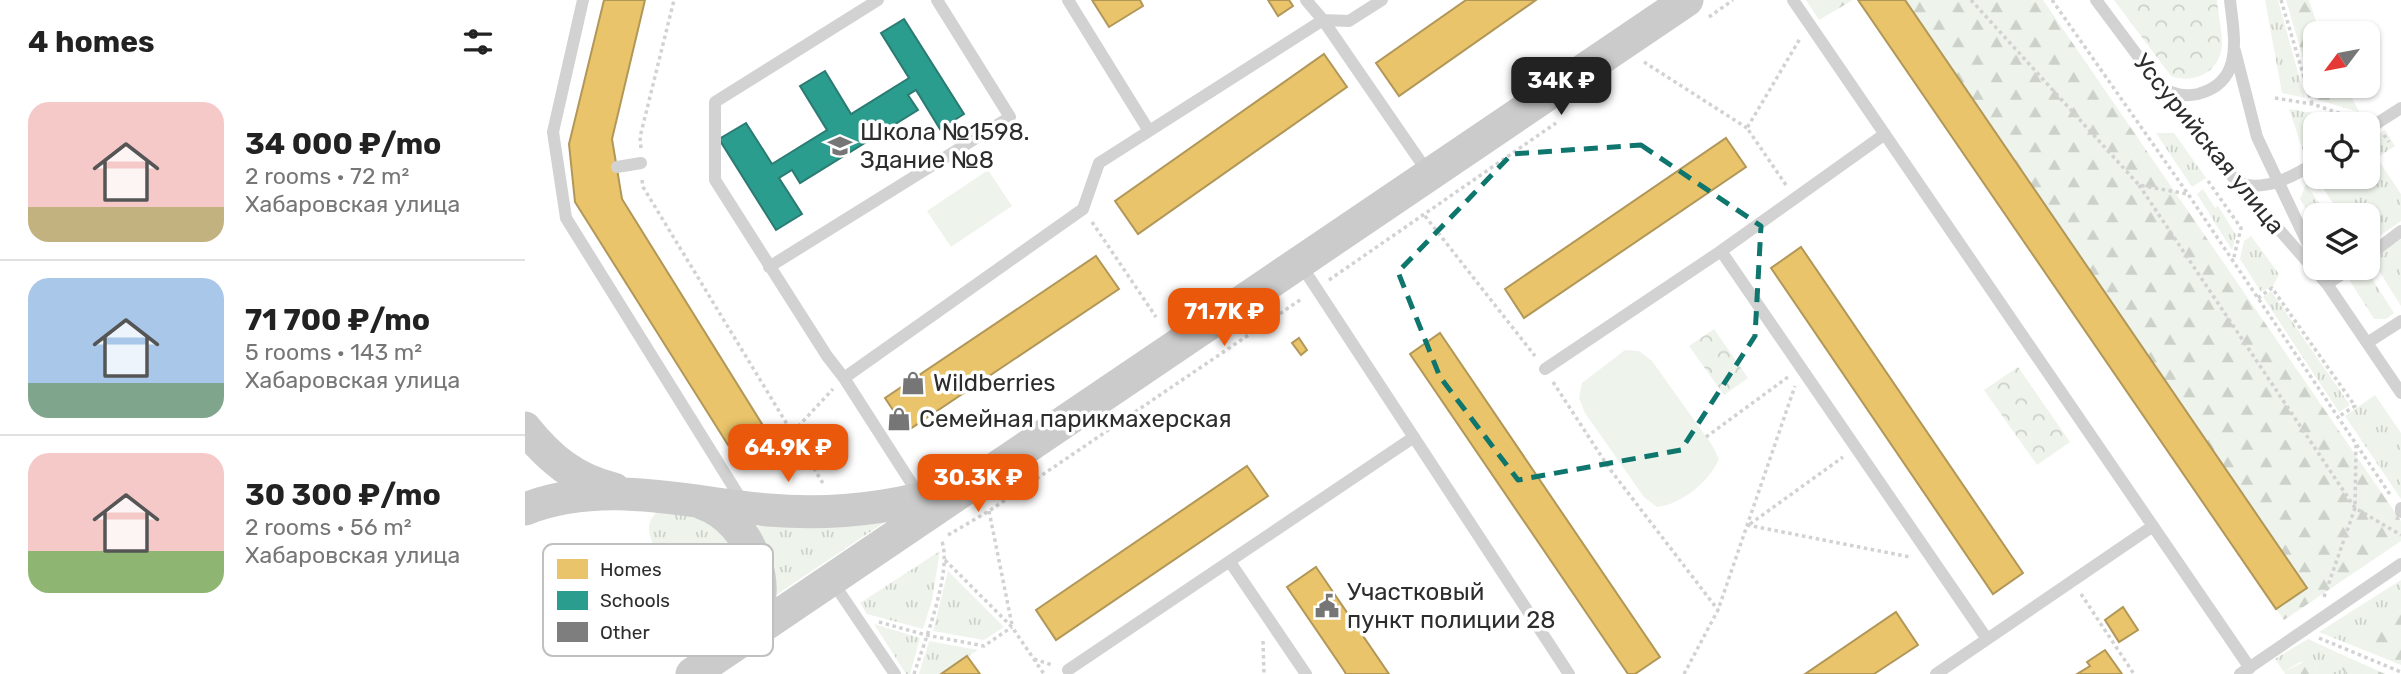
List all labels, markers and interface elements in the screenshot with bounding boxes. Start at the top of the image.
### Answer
north arrow [2303,21,2380,98]
map controls [2303,21,2380,280]
icon: filters [459,23,497,61]
text: 4 homes [28,24,155,60]
street label: Уссурийская улица [2128,49,2290,239]
pin: 34K ₽ [1512,58,1610,117]
text: 34K ₽ [1527,66,1595,94]
button: locate [2303,112,2380,189]
place label: Школа №1598. Здание №8 [860,118,1029,174]
text: 34 000 ₽/mo [245,126,441,162]
icon: home [84,130,168,214]
school or university icon: Школа №1598. Здание №8 [826,132,854,160]
text: 2 rooms · 72 m² [245,162,409,190]
text: Хабаровская улица [245,190,460,218]
button: layers [2303,203,2380,280]
pin: 71.7K ₽ [1159,288,1289,348]
text: 71.7K ₽ [1184,297,1264,325]
text: 71 700 ₽/mo [245,302,430,338]
icon: home [84,306,168,390]
text: 5 rooms · 143 m² [245,338,422,366]
text: Хабаровская улица [245,366,460,394]
shop icon: Wildberries [899,369,927,397]
place label: Wildberries [933,369,1056,397]
shop icon: Семейная парикмахерская [885,405,913,433]
place label: Семейная парикмахерская [919,405,1232,433]
pin: 64.9K ₽ [723,424,853,484]
text: 64.9K ₽ [744,433,832,461]
pin: 30.3K ₽ [913,454,1043,514]
text: 30.3K ₽ [934,463,1022,491]
text: 30 300 ₽/mo [245,477,441,513]
icon: home [84,481,168,565]
text: 2 rooms · 56 m² [245,513,412,541]
text: Хабаровская улица [245,541,460,569]
legend [543,544,773,656]
text: Homes [600,558,662,581]
place label: Участковый пункт полиции 28 [1347,578,1556,634]
text: Schools [600,589,670,612]
public building icon: Участковый пункт полиции 28 [1313,592,1341,620]
text: Other [600,621,651,644]

